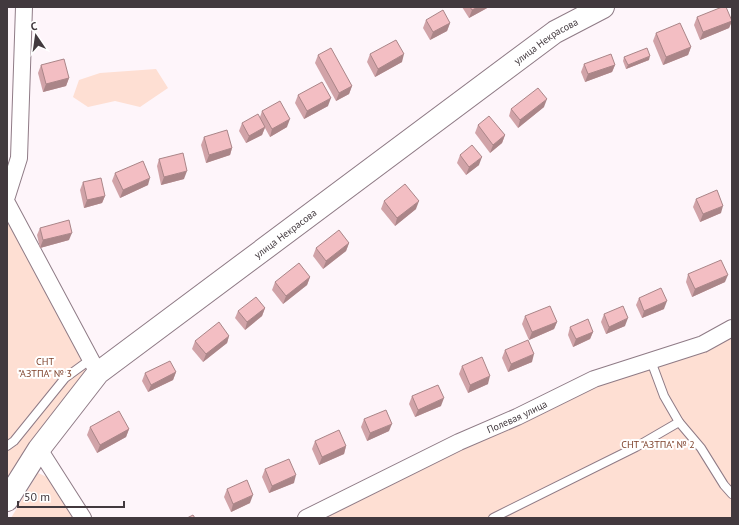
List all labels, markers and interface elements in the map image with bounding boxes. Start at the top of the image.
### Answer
street label: улица Некрасова [511,15,580,68]
north arrow [16,16,56,56]
text: С [29,19,38,34]
street label: улица Некрасова [252,206,319,261]
park label: СНТ "АЗТПА" № 3 [18,355,72,380]
street label: Полевая улица [485,397,549,436]
park label: СНТ "АЗТПА" № 2 [621,438,695,451]
scale bar [18,483,124,509]
text: 50 m [24,489,50,504]

